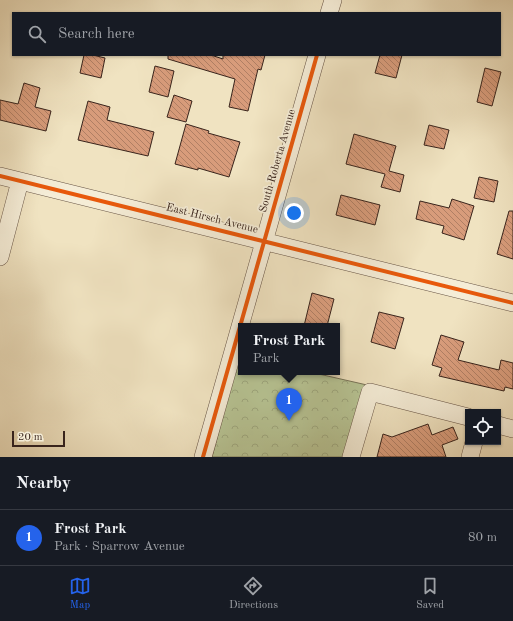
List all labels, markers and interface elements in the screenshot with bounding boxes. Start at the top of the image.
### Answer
search box [12,12,501,56]
icon: search [26,23,48,45]
text: Search here [58,27,135,42]
street label: South Roberta Avenue [258,108,298,214]
street label: East Hirsch Avenue [165,202,259,236]
your location [284,203,304,223]
popup [238,323,340,375]
text: Frost Park [253,334,325,349]
text: Park [253,352,279,365]
pin: 1 [276,388,302,421]
map controls [465,409,501,445]
button: locate [465,409,501,445]
scale bar [12,429,65,448]
text: 20 m [18,432,43,443]
text: Nearby [16,475,71,492]
text: Frost Park [54,522,127,537]
text: 1 [25,531,33,544]
text: 80 m [468,531,497,544]
text: Park · Sparrow Avenue [54,540,185,553]
tab: Map [69,575,91,613]
tab: Directions [229,575,278,613]
tab: Saved [416,575,444,613]

